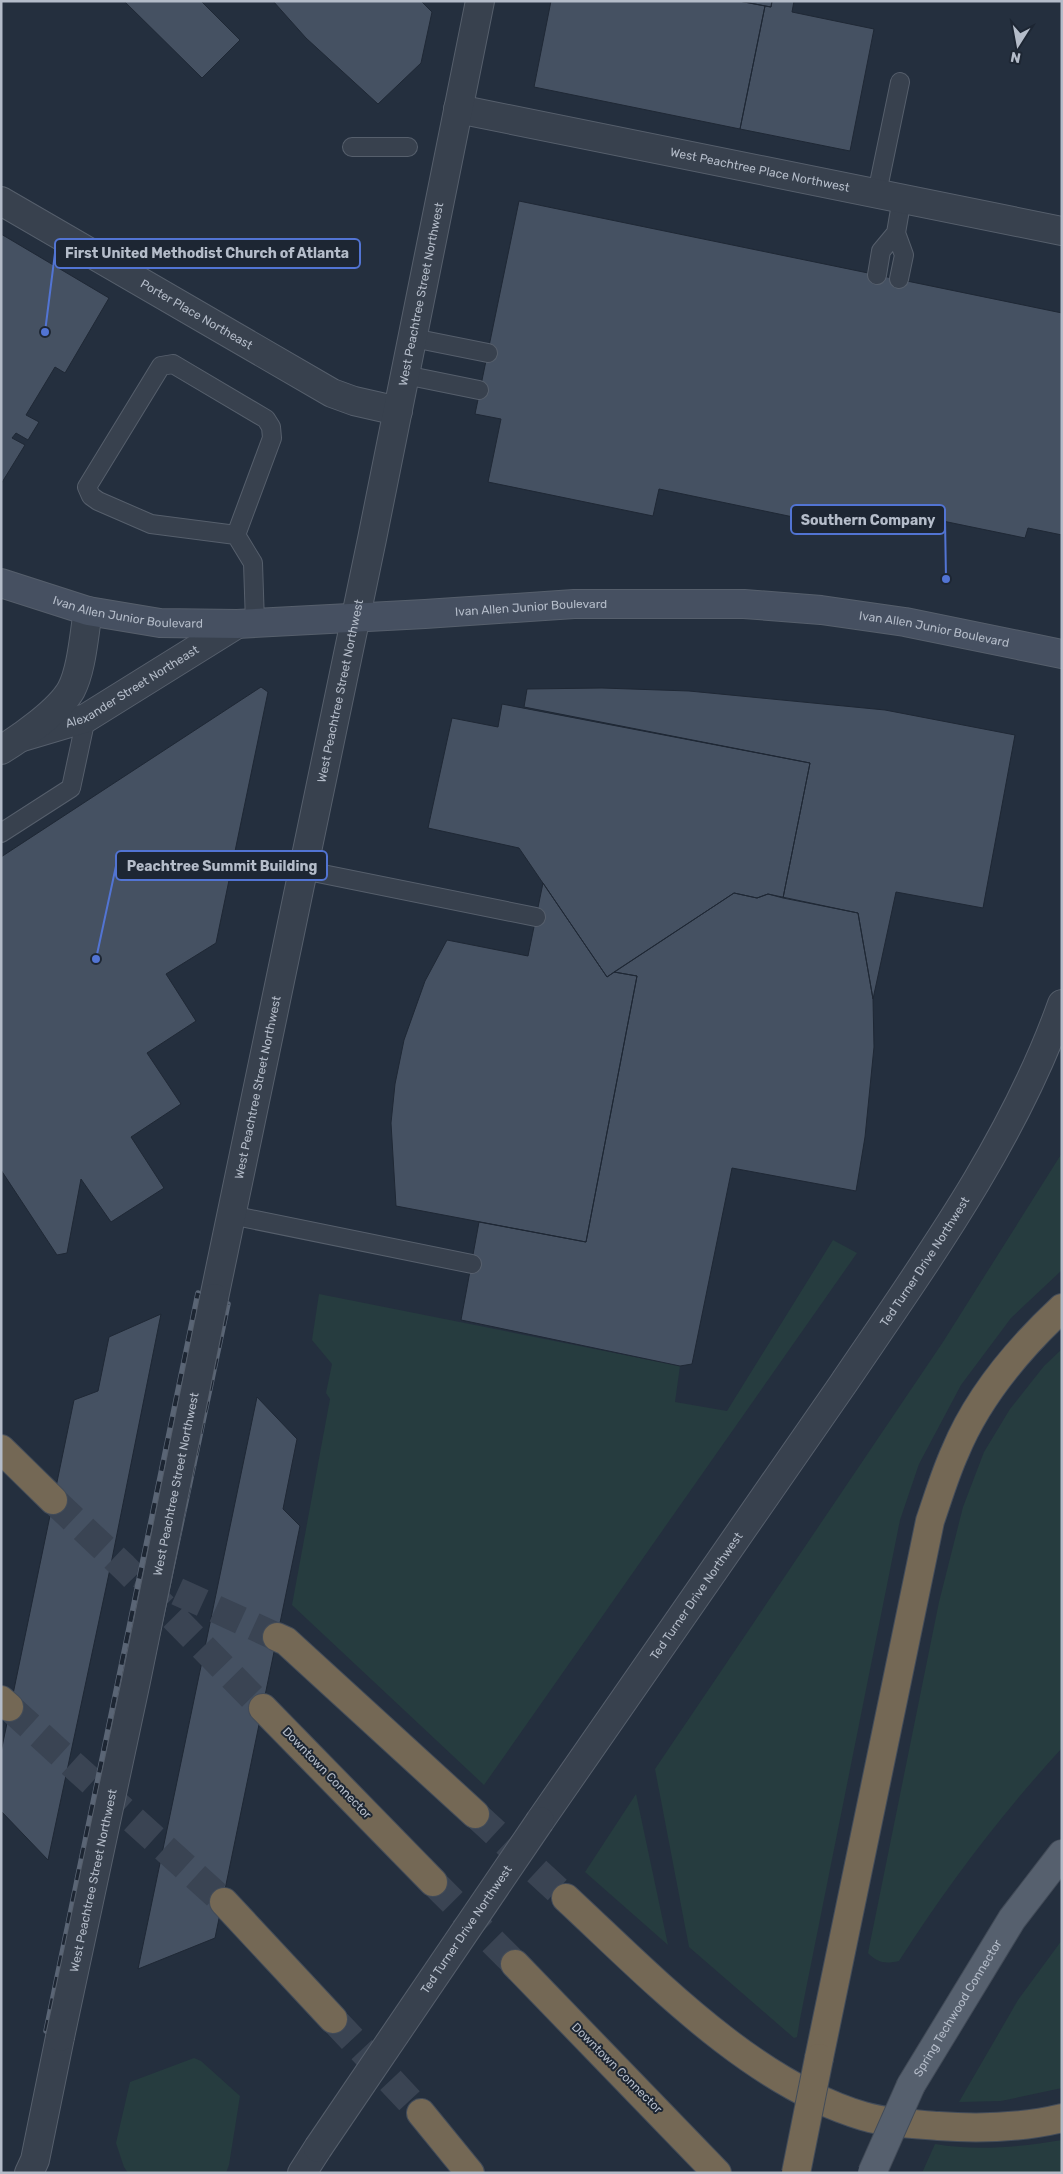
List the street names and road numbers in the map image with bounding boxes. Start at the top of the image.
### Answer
street label: West Peachtree Place Northwest [669,145,851,195]
street label: West Peachtree Street Northwest [396,201,446,387]
street label: Porter Place Northeast [138,276,255,353]
street label: Ivan Allen Junior Boulevard [51,593,203,631]
street label: Ivan Allen Junior Boulevard [455,597,607,619]
street label: West Peachtree Street Northwest [314,598,366,784]
street label: Ivan Allen Junior Boulevard [858,609,1010,650]
street label: Alexander Street Northeast [64,642,202,731]
street label: West Peachtree Street Northwest [232,994,284,1180]
street label: Ted Turner Drive Northwest [877,1194,972,1329]
street label: West Peachtree Street Northwest [151,1391,202,1577]
street label: Ted Turner Drive Northwest [647,1529,746,1662]
street label: Downtown Connector [280,1724,375,1822]
street label: West Peachtree Street Northwest [67,1787,120,1973]
street label: Ted Turner Drive Northwest [418,1863,515,1996]
street label: Spring Techwood Connector [911,1937,1005,2079]
street label: Downtown Connector [569,2020,665,2116]

